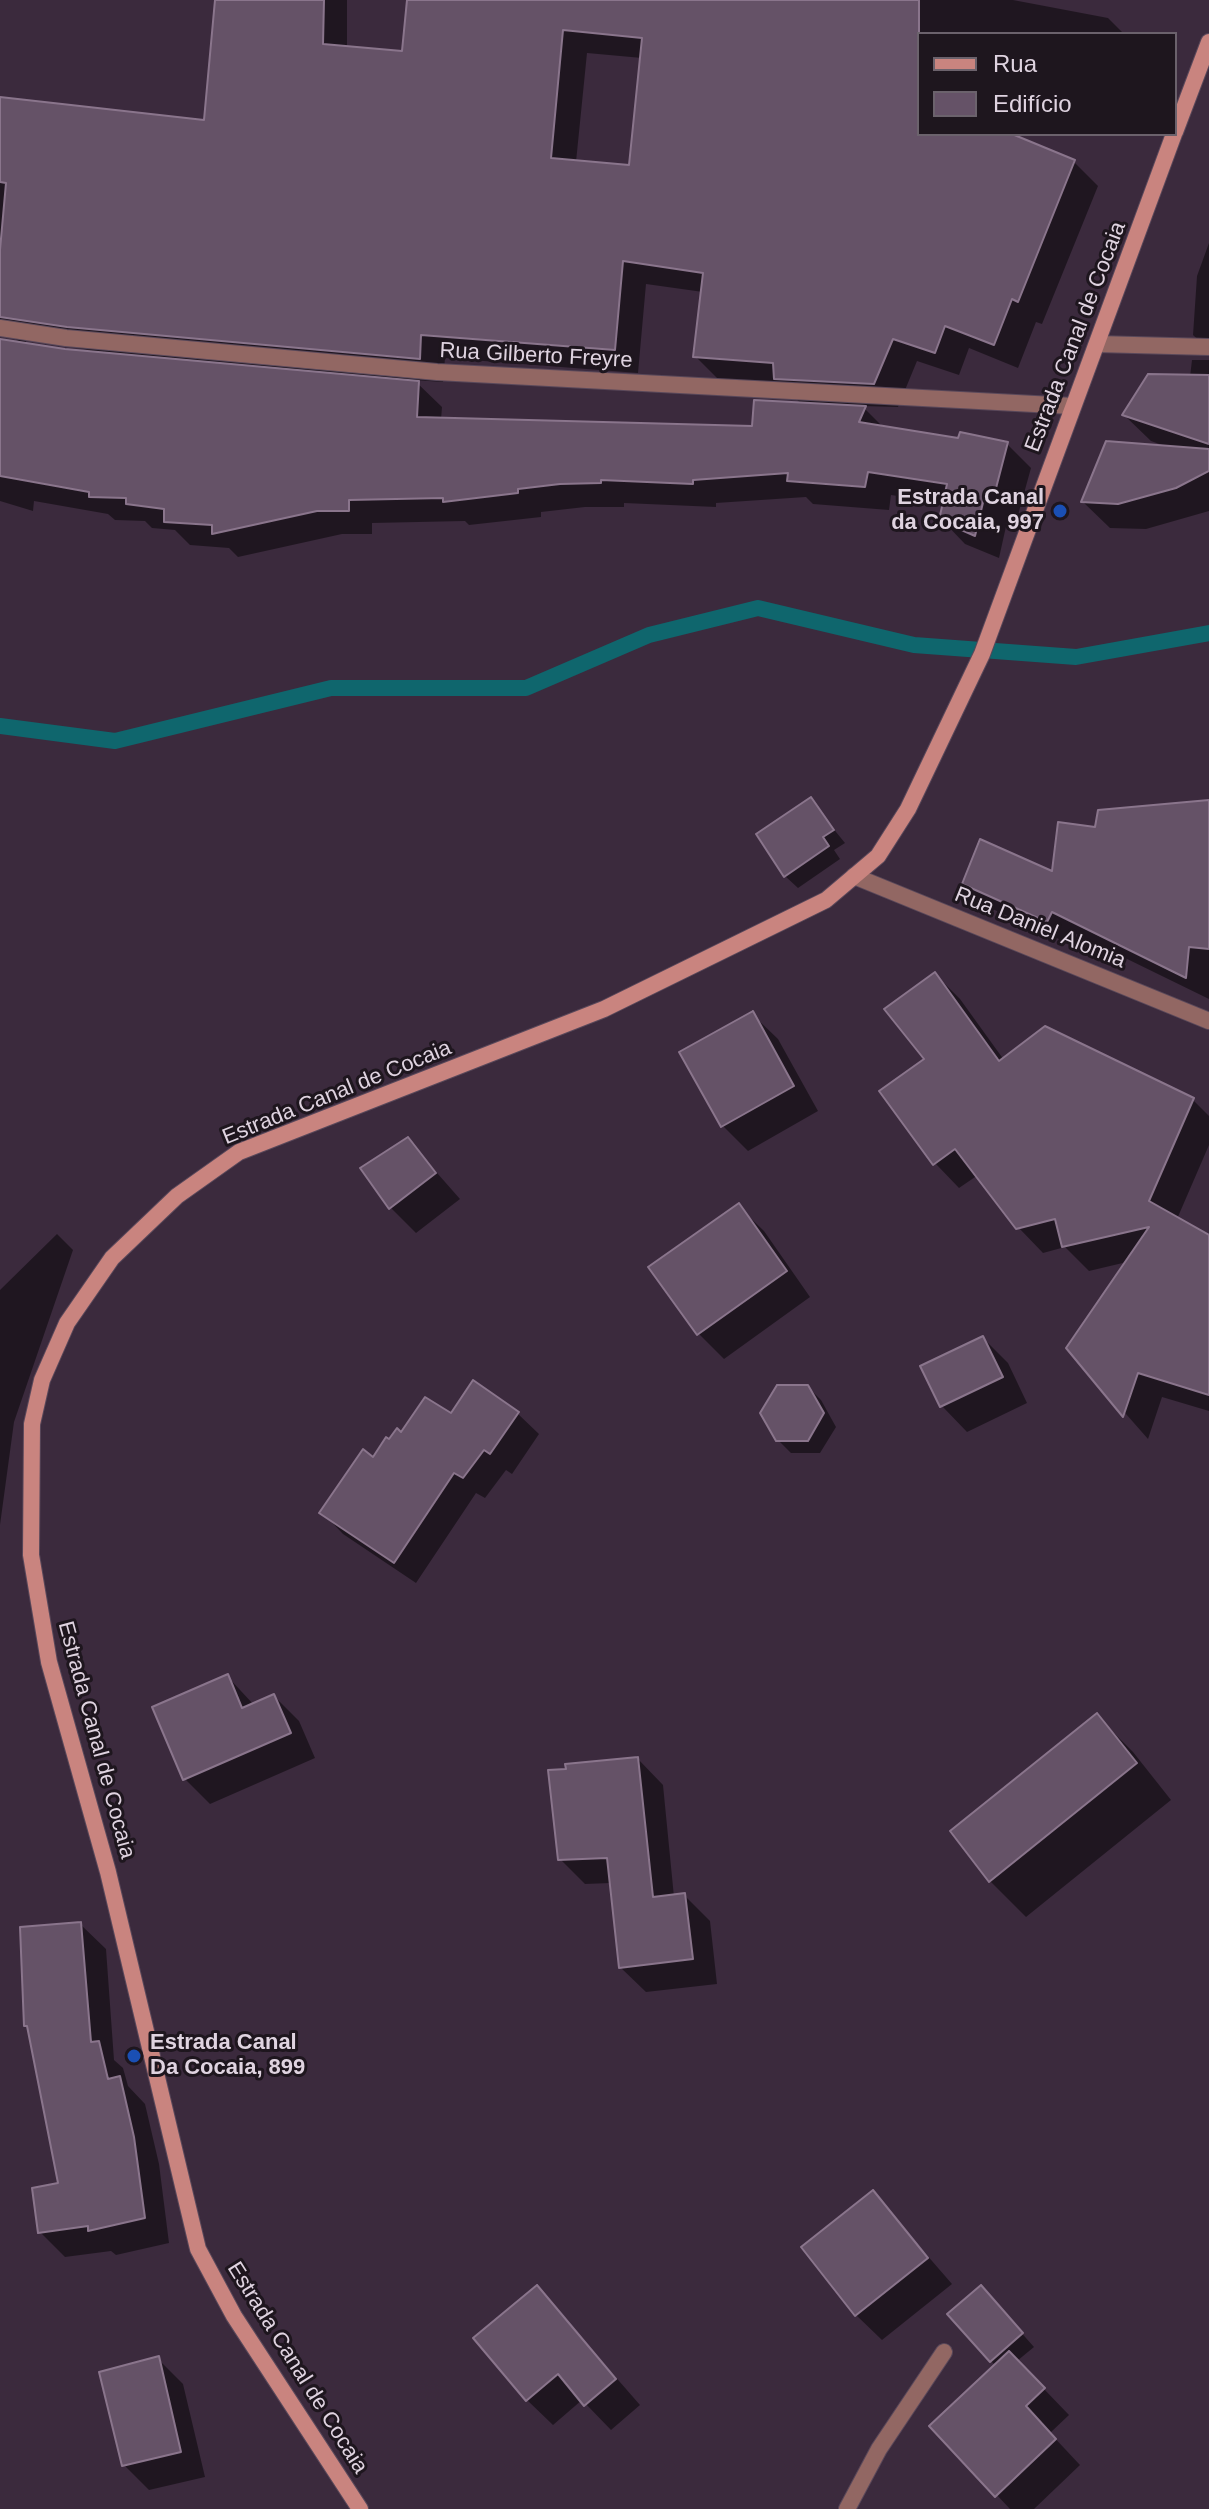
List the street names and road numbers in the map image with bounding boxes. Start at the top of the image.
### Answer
street label: Estrada Canal de Cocaia [1020,218,1132,456]
street label: Rua Gilberto Freyre [439,338,633,374]
street label: Rua Daniel Alomia [951,882,1129,974]
street label: Estrada Canal de Cocaia [219,1035,455,1151]
street label: Estrada Canal de Cocaia [52,1618,140,1862]
street label: Estrada Canal de Cocaia [221,2257,373,2479]

